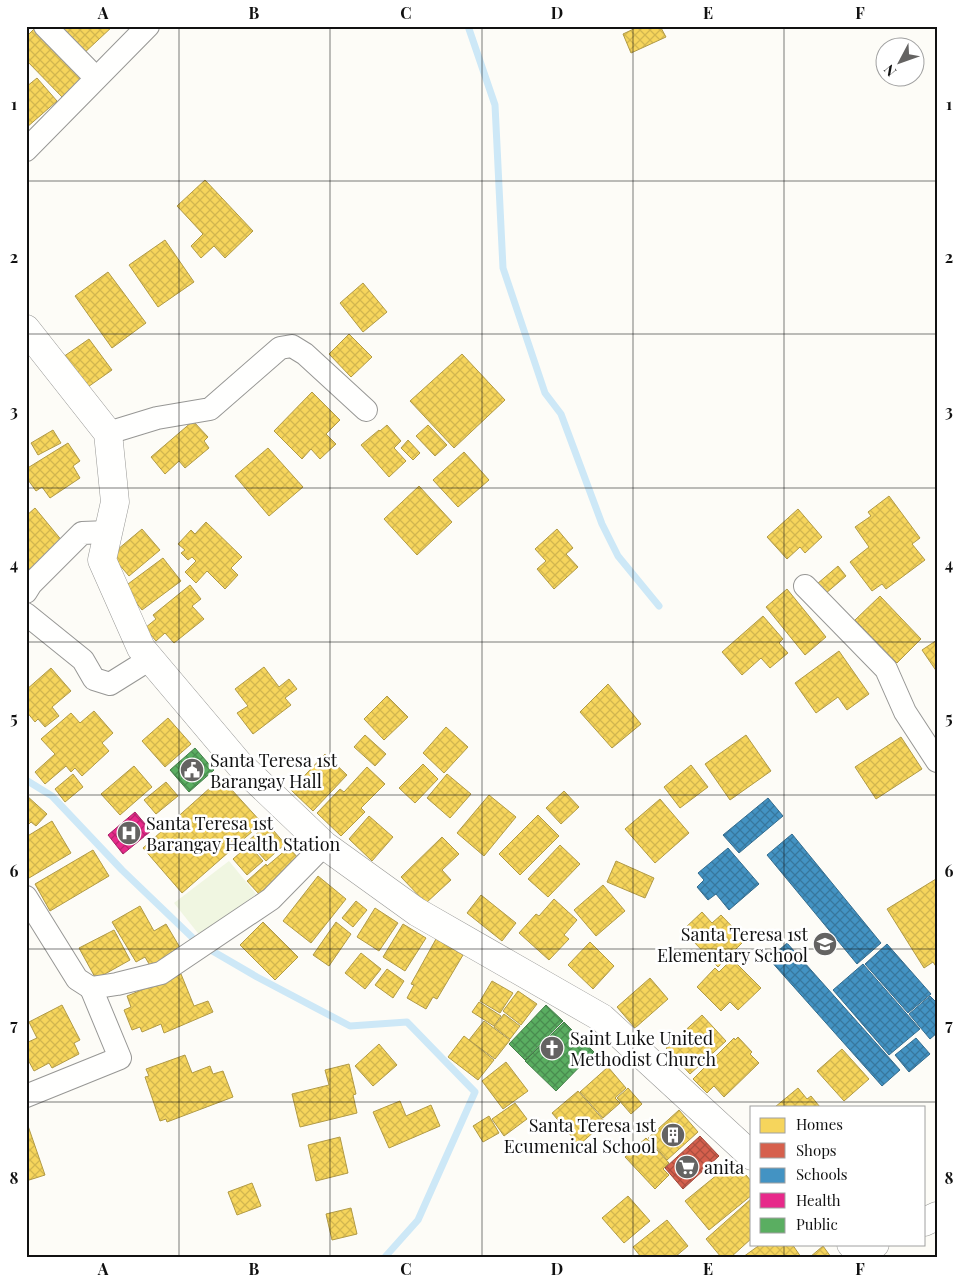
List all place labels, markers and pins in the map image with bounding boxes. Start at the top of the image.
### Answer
place label: Santa Teresa 1st Barangay Hall [210,748,338,793]
public building icon: Santa Teresa 1st Barangay Hall [179,757,205,783]
place label: Santa Teresa 1st Barangay Health Station [146,811,341,856]
hospital icon: Santa Teresa 1st Barangay Health Station [116,820,142,846]
place label: Santa Teresa 1st Elementary School [657,922,809,967]
school or university icon: Santa Teresa 1st Elementary School [812,931,838,957]
place label: Saint Luke United Methodist Church [570,1026,716,1071]
church icon: Saint Luke United Methodist Church [539,1035,565,1061]
place label: Santa Teresa 1st Ecumenical School [504,1113,657,1158]
building icon: Santa Teresa 1st Ecumenical School [660,1122,686,1148]
supermarket icon: anita [674,1154,700,1180]
place label: anita [704,1155,744,1179]

